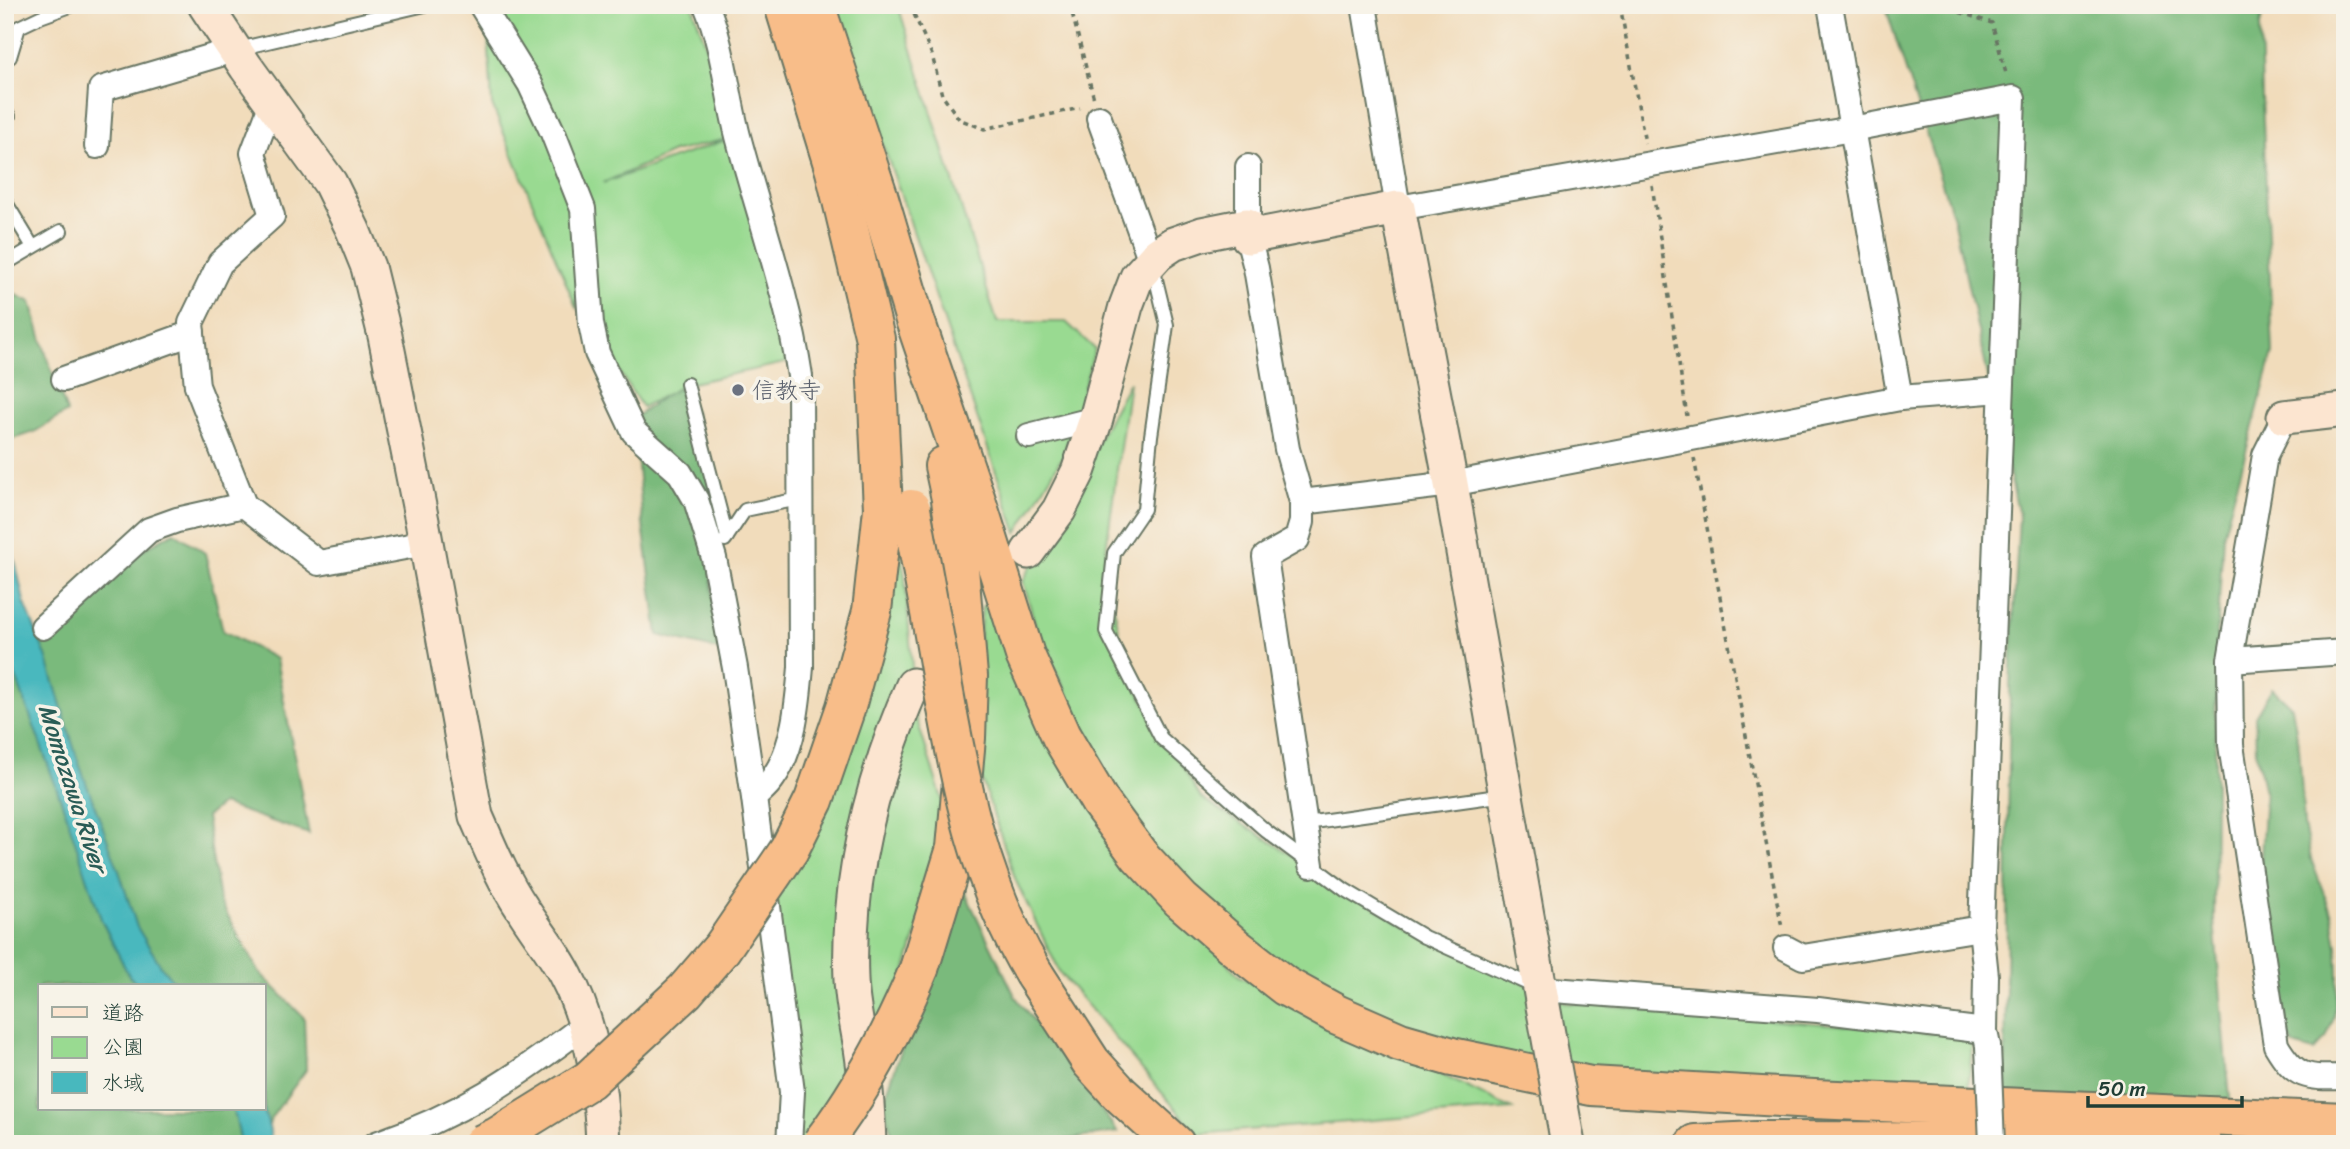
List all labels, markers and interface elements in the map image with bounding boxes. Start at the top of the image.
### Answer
place label: 信教寺 [752,370,821,411]
marker: 信教寺 [730,382,746,398]
water label: Momozawa River [26,699,121,881]
legend [38,984,266,1110]
text: 道路 [102,994,144,1032]
text: 公園 [102,1028,144,1066]
text: 水域 [102,1064,144,1102]
scale bar [2088,1065,2242,1109]
text: 50 m [2098,1070,2146,1108]

